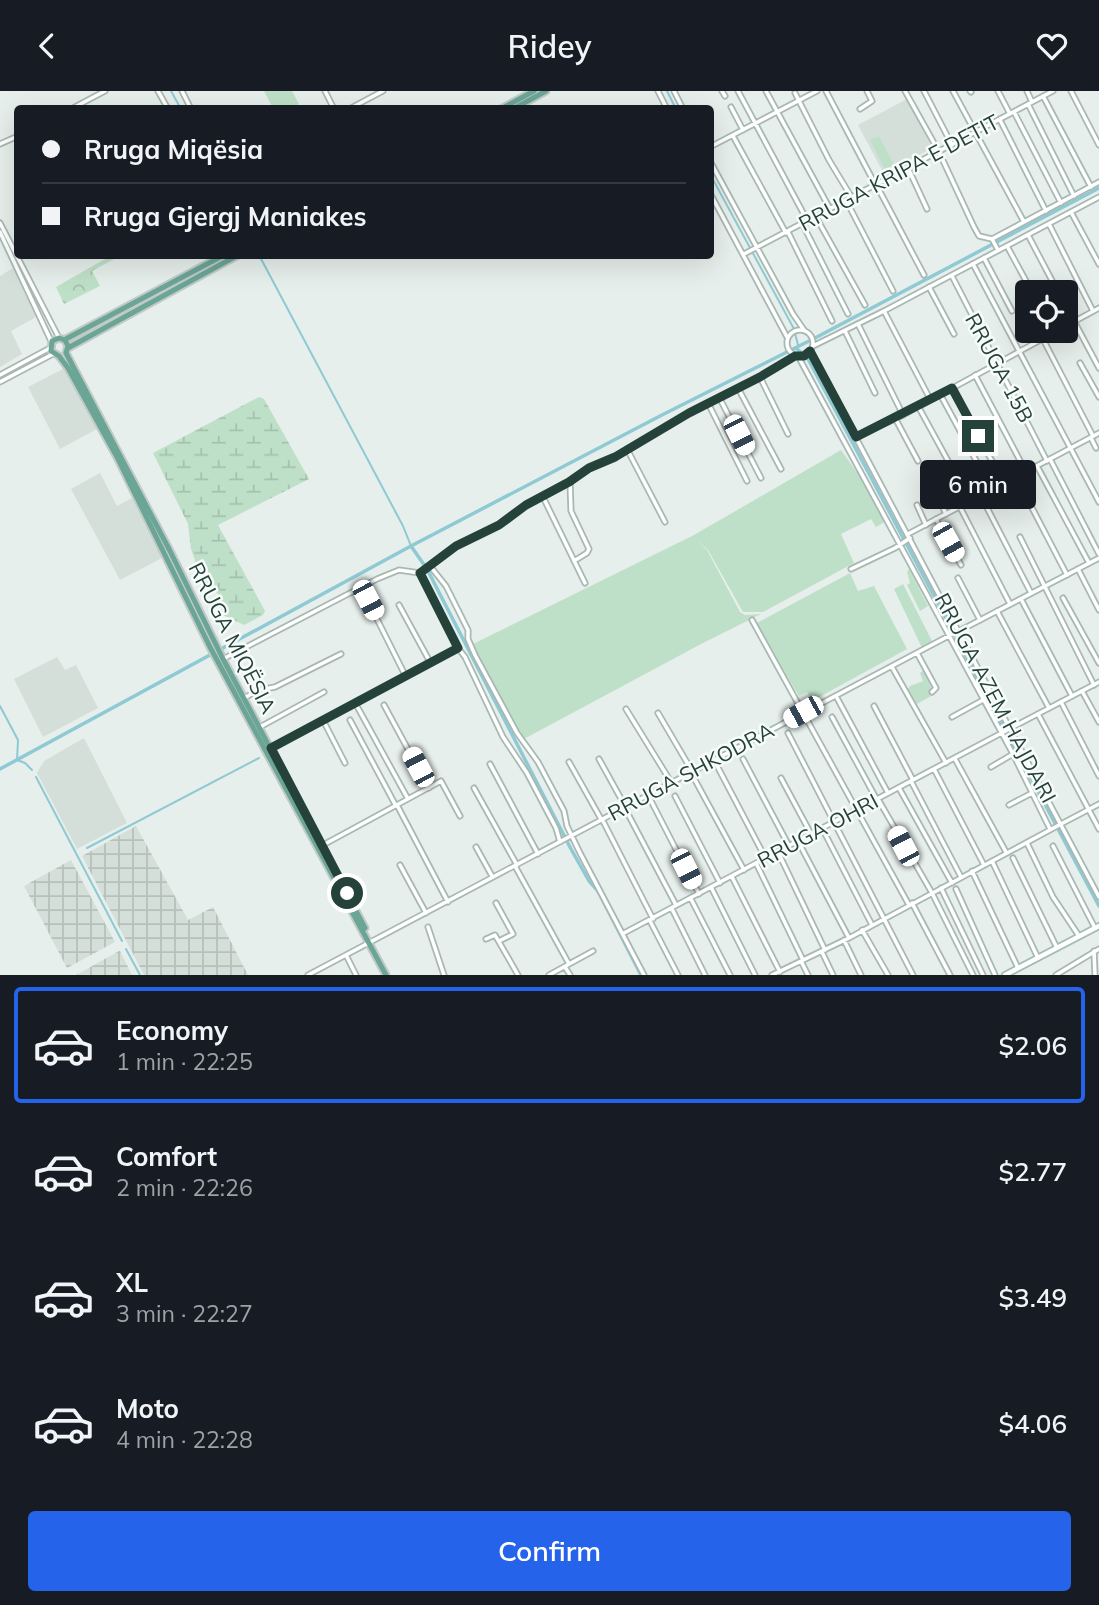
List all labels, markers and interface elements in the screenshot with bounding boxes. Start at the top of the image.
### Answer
text: Ridey [507,26,592,66]
icon: back [28,27,66,65]
icon: heart [1033,27,1071,65]
street label: RRUGA KRIPA E DETIT [794,108,1004,236]
text: Rruga Miqësia [84,133,263,166]
text: Rruga Gjergj Maniakes [84,200,366,233]
map controls [1015,280,1078,343]
button: locate [1015,280,1078,343]
street label: RRUGA 15B [960,308,1040,427]
car [721,412,758,458]
route end [962,420,994,452]
callout: 6 min [920,461,1036,509]
text: 6 min [948,470,1008,499]
car [929,519,968,565]
street label: RRUGA MIQËSIA [184,557,283,718]
car [349,577,388,623]
street label: RRUGA AZEM HAJDARI [929,588,1062,807]
car [780,693,827,731]
street label: RRUGA SHKODRA [603,716,778,826]
car [399,744,438,790]
street label: RRUGA OHRI [753,787,882,873]
car [884,823,923,869]
car [668,846,705,892]
route start [331,877,363,909]
icon: car [32,1014,95,1077]
text: Economy [116,1014,228,1047]
text: $2.06 [998,1029,1067,1062]
text: 1 min · 22:25 [116,1047,253,1076]
icon: car [32,1140,95,1203]
text: Comfort [116,1140,217,1173]
text: $2.77 [998,1155,1067,1188]
text: 2 min · 22:26 [116,1173,253,1202]
icon: car [32,1266,95,1329]
text: XL [116,1266,148,1299]
text: $3.49 [998,1281,1067,1314]
text: 3 min · 22:27 [116,1299,253,1328]
icon: car [32,1392,95,1455]
text: Moto [116,1392,179,1425]
text: $4.06 [998,1407,1067,1440]
text: 4 min · 22:28 [116,1425,253,1454]
button: Confirm [28,1511,1071,1591]

